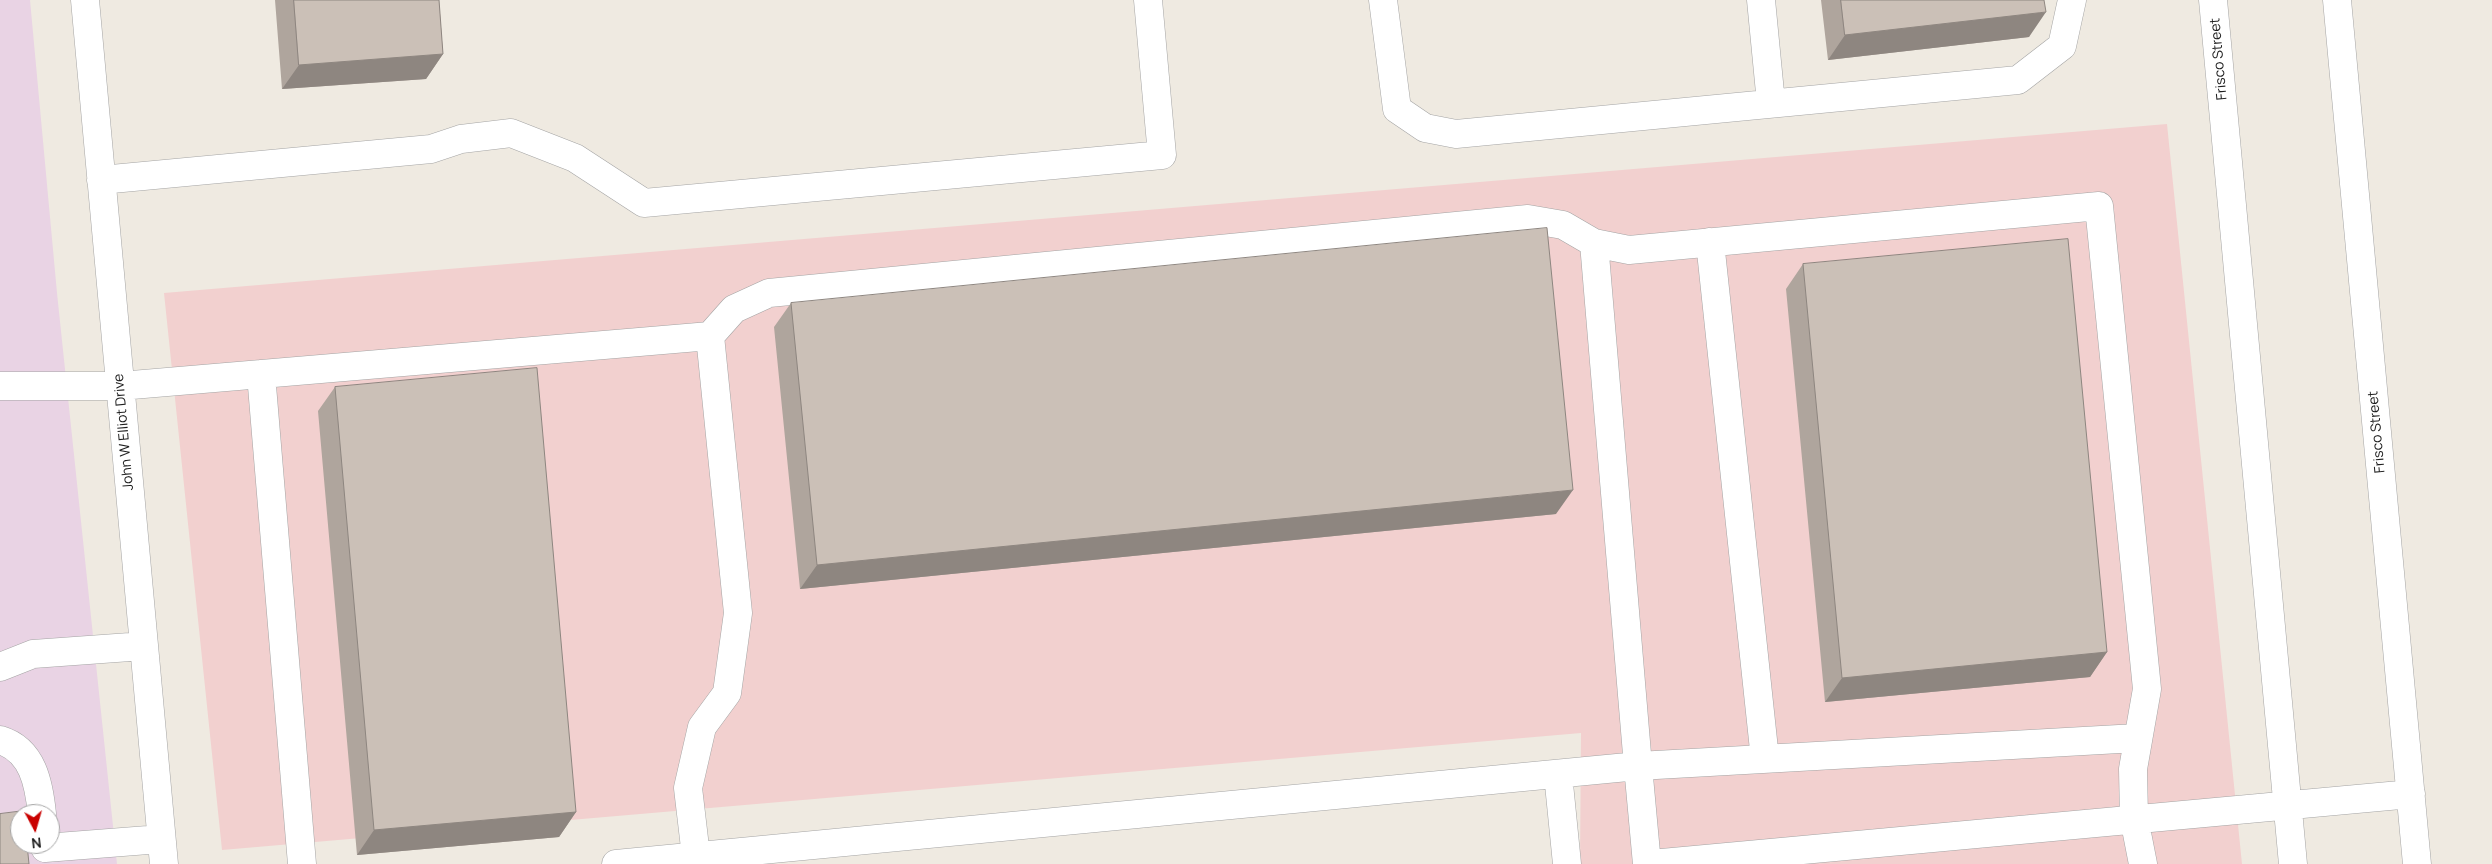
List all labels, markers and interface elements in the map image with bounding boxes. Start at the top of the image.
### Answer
street label: Frisco Street [2207,17,2231,101]
street label: John W Elliot Drive [111,373,137,491]
street label: Frisco Street [2365,390,2389,474]
north arrow [10,804,60,854]
text: N [31,833,43,853]

